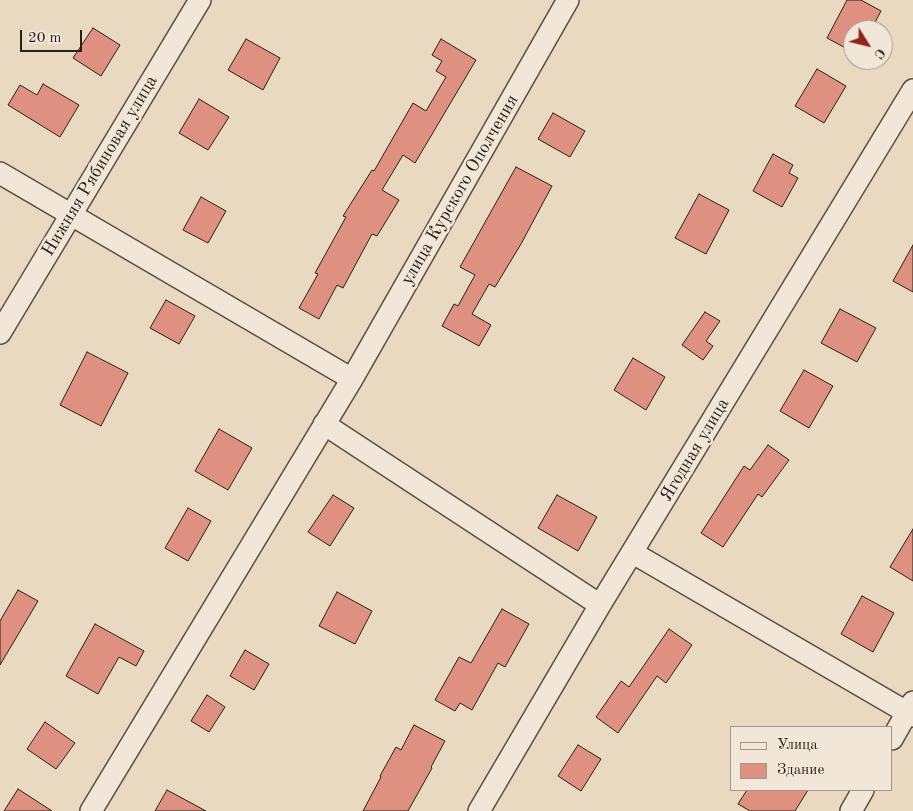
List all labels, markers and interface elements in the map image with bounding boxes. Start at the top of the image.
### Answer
scale bar [22,20,85,52]
north arrow [843,20,893,70]
text: 20 m [28,31,62,46]
text: С [871,45,888,61]
street label: Нижняя Рябиновая улица [37,72,163,260]
street label: улица Курского Ополчения [397,91,523,289]
street label: Ягодная улица [656,394,734,506]
legend [730,726,893,791]
text: Улица [777,738,818,753]
text: Здание [777,763,824,778]

